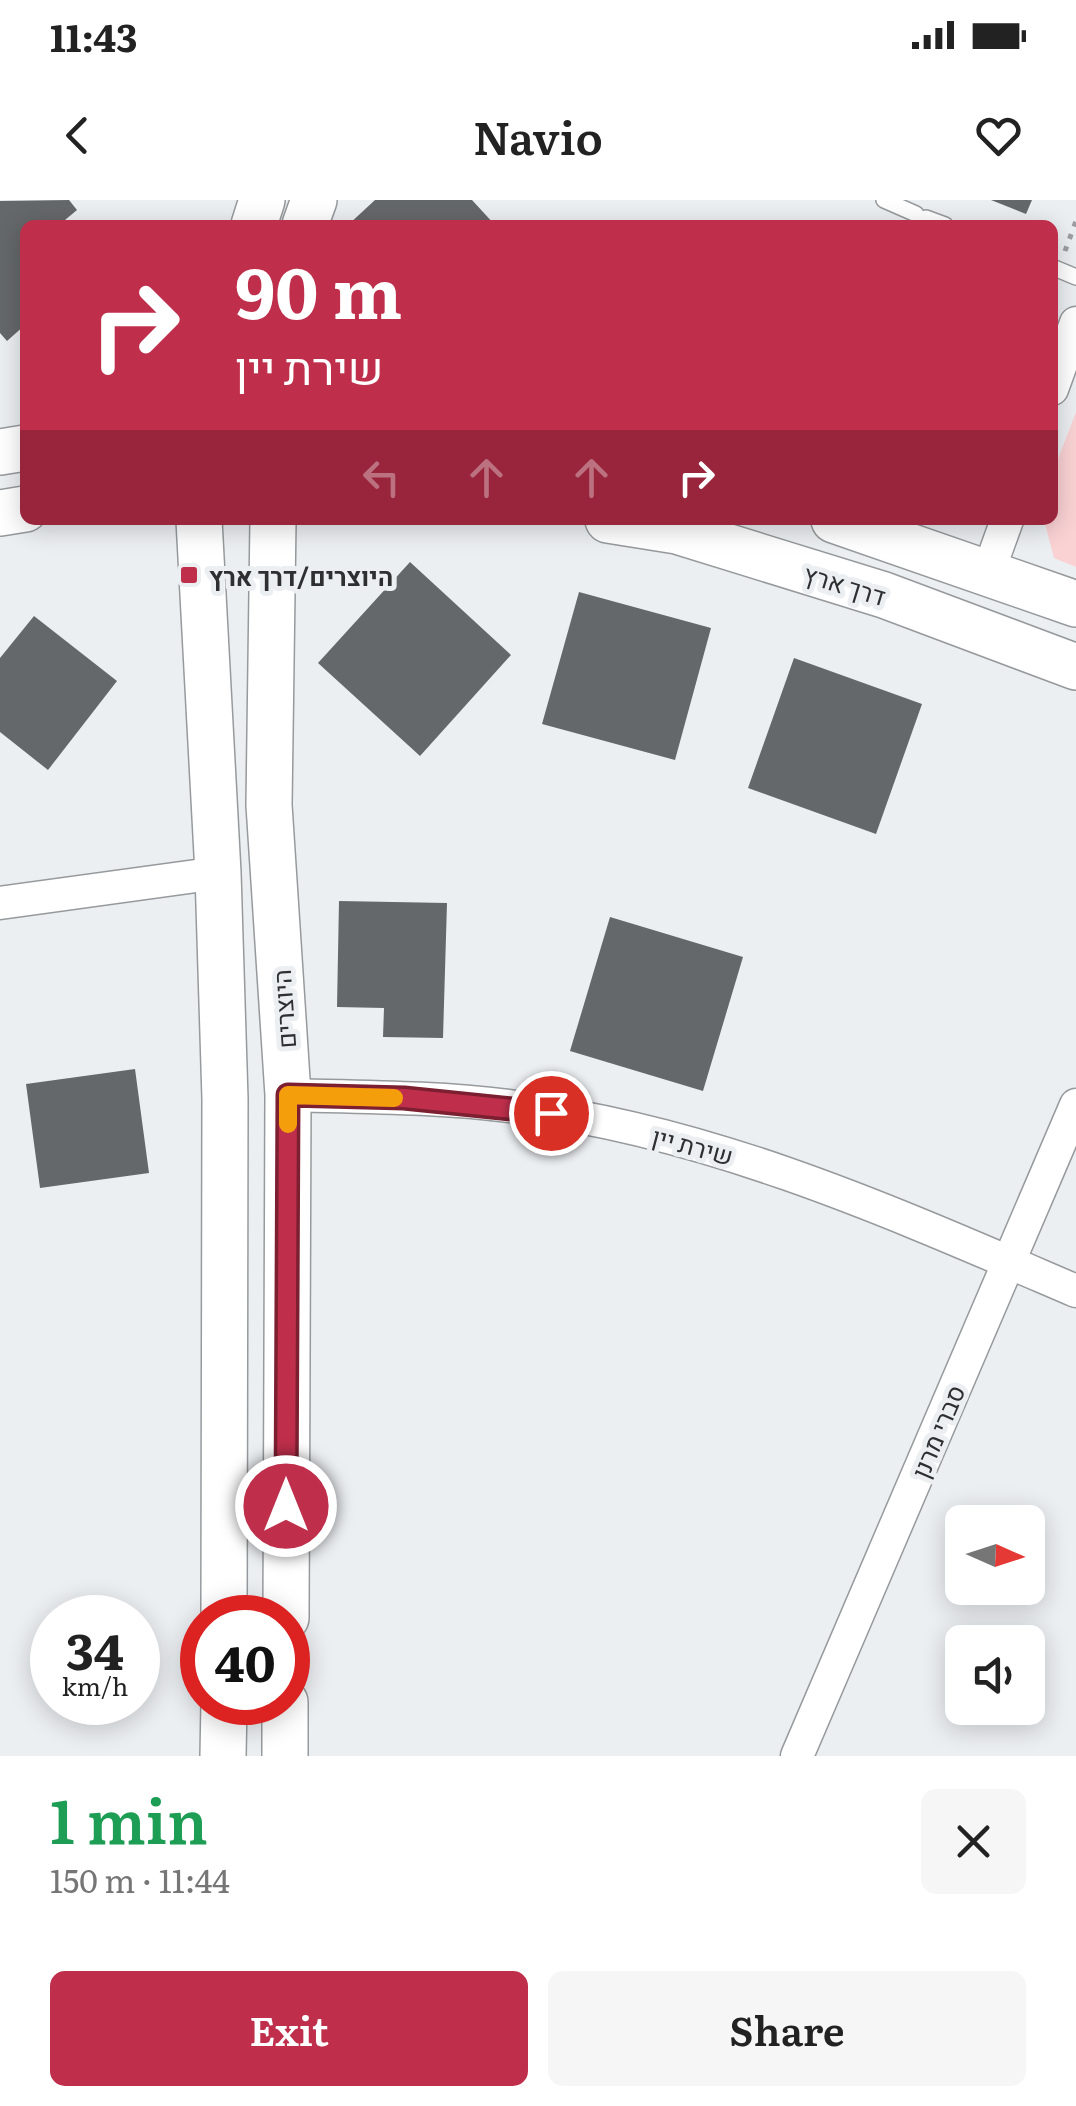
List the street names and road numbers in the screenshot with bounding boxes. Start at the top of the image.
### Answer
street label: דרך ארץ [799,554,891,614]
street label: היוצרים [262,968,304,1050]
street label: שירת יין [648,1116,738,1174]
street label: סברי מרנן [901,1379,973,1483]

